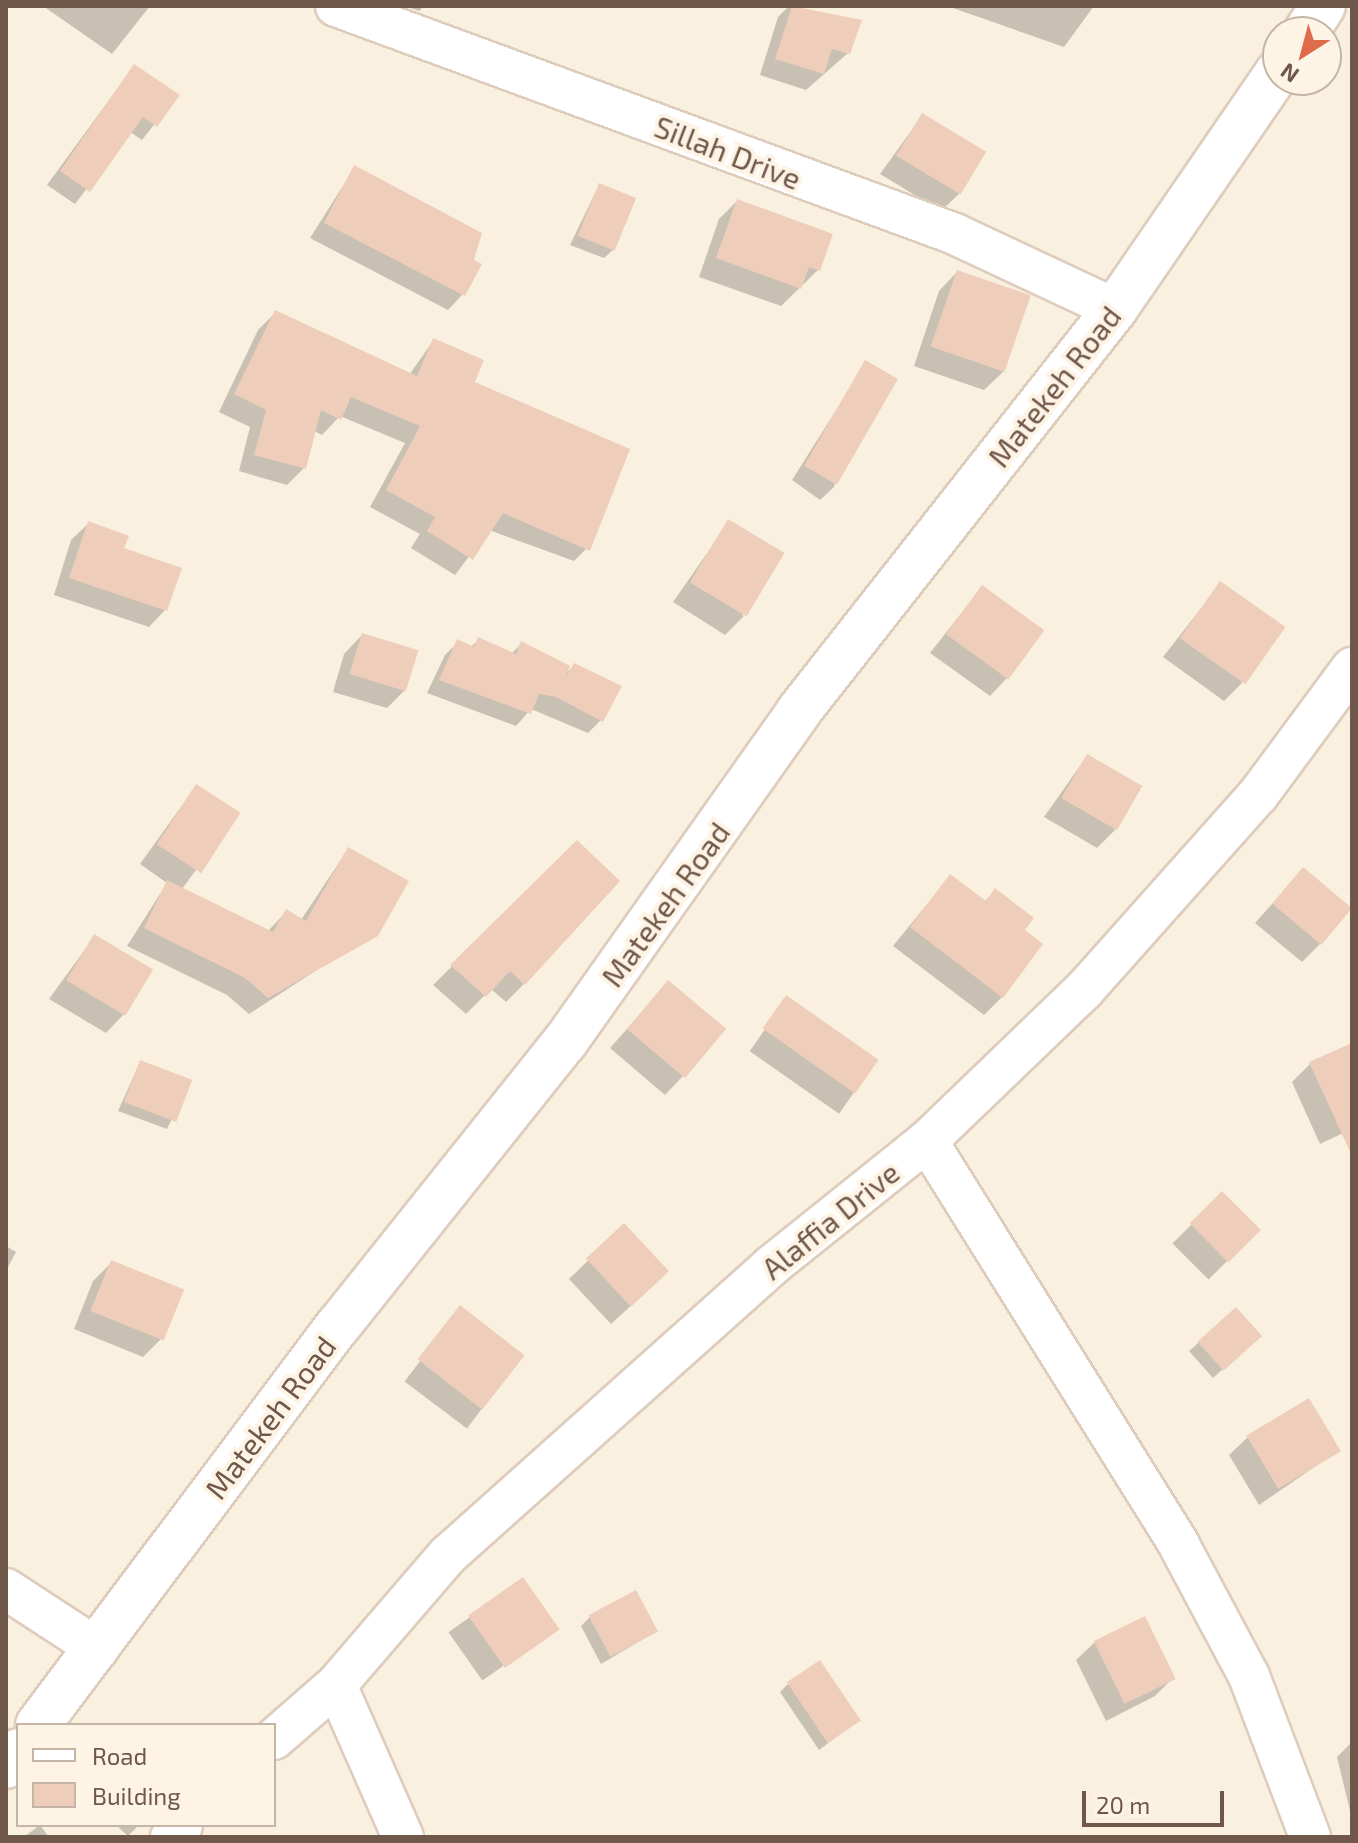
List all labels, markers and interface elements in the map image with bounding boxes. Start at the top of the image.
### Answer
north arrow [1262,16,1342,96]
text: N [1275,59,1303,89]
street label: Sillah Drive [650,108,806,196]
street label: Matekeh Road [980,298,1128,474]
street label: Matekeh Road [593,815,737,993]
street label: Alaffia Drive [754,1154,906,1286]
street label: Matekeh Road [197,1329,343,1505]
legend [16,1723,276,1827]
text: Road [92,1741,147,1770]
scale bar [1086,1775,1228,1825]
text: Building [92,1781,181,1810]
text: 20 m [1096,1790,1150,1819]

